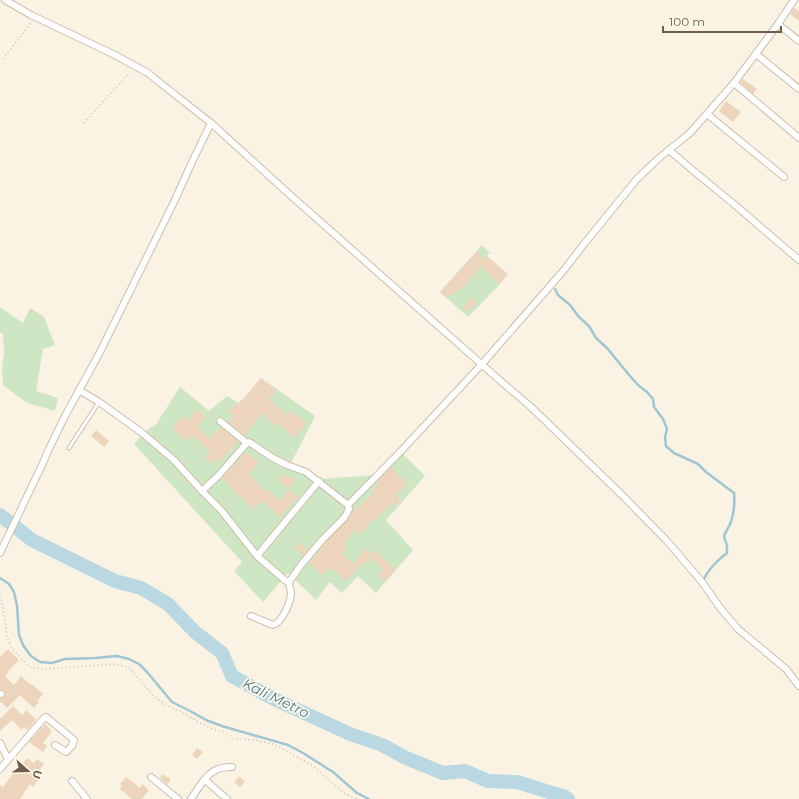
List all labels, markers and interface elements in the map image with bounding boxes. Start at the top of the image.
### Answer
scale bar [663,8,781,34]
text: 100 m [669,14,705,29]
water label: Kali Metro [240,674,313,722]
north arrow [8,751,48,791]
text: U [29,768,45,781]

